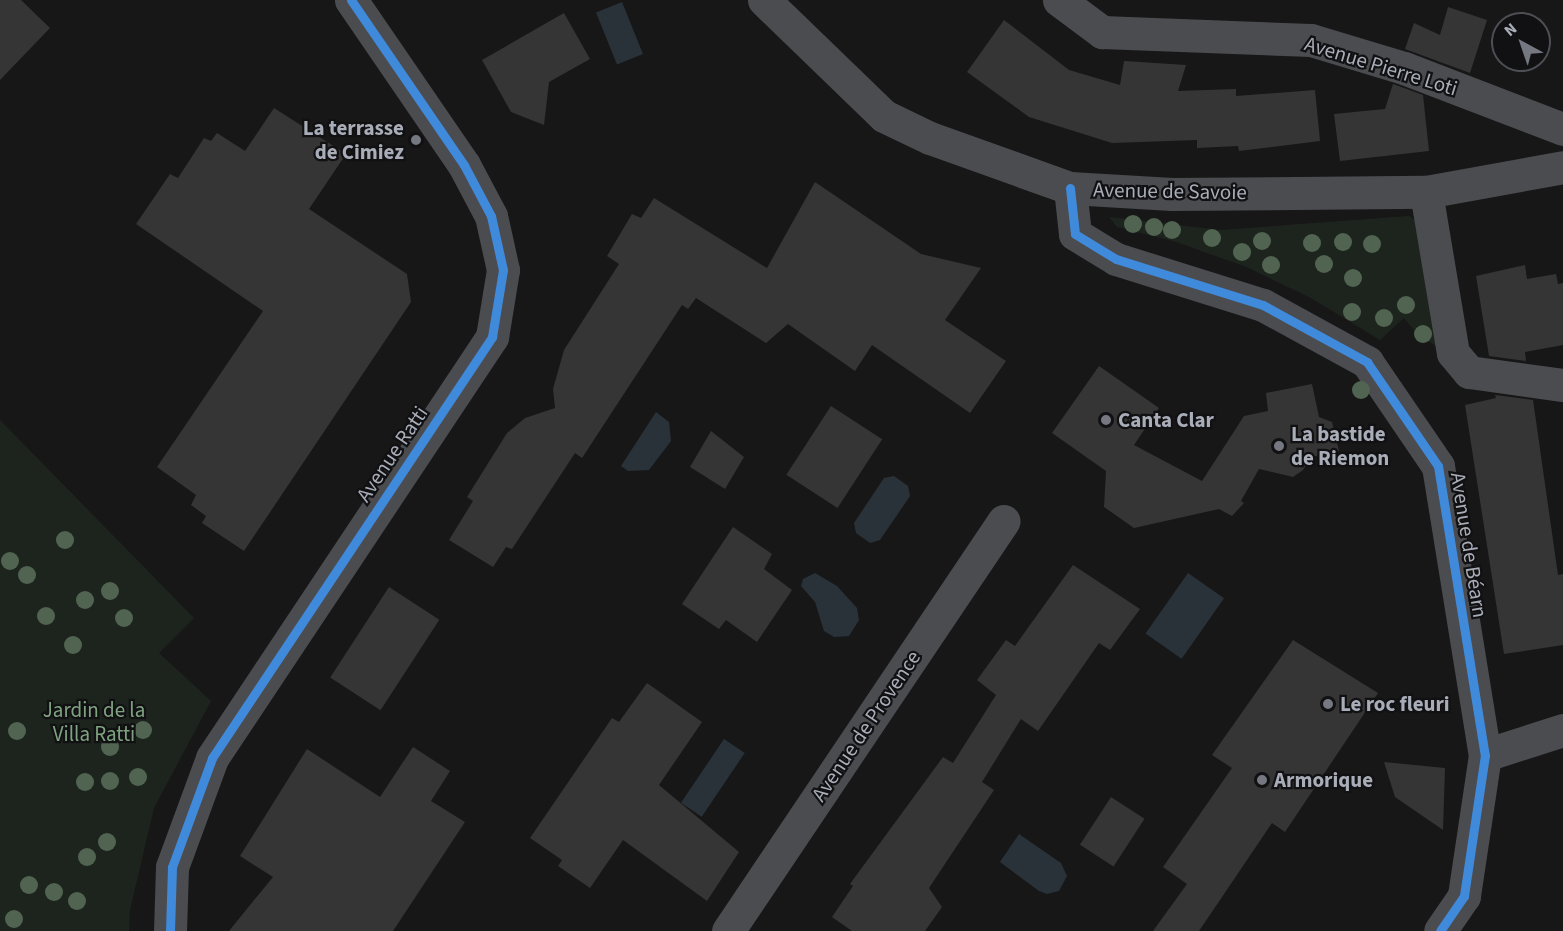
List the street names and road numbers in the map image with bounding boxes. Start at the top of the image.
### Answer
street label: Avenue Pierre Loti [1301,31,1461,101]
street label: Avenue de Savoie [1093,177,1247,205]
street label: Avenue Ratti [351,401,433,507]
street label: Avenue de Béarn [1445,470,1493,620]
street label: Avenue de Provence [806,646,926,806]

